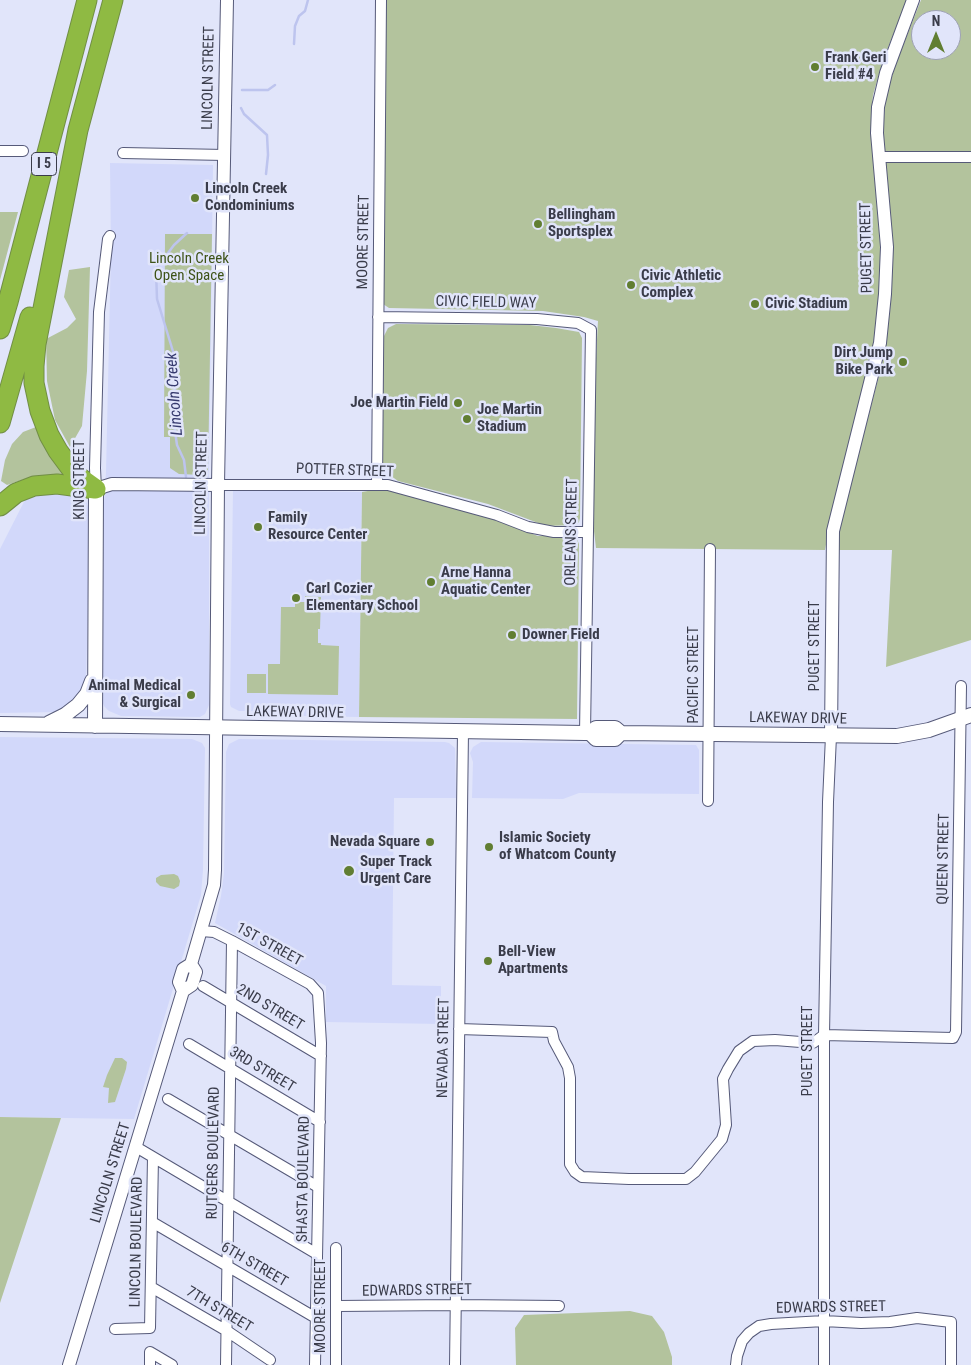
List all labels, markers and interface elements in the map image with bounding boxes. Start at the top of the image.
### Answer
north arrow [911,10,961,60]
text: N [932,13,940,29]
street label: LINCOLN STREET [199,26,219,130]
place label: Frank Geri Field #4 [825,49,886,84]
marker: Frank Geri Field #4 [809,61,821,73]
road number: I 5 [32,152,56,175]
place label: Lincoln Creek Condominiums [205,180,295,215]
marker: Lincoln Creek Condominiums [189,192,201,204]
street label: MOORE STREET [354,195,374,289]
street label: PUGET STREET [857,202,877,294]
place label: Bellingham Sportsplex [548,206,615,241]
marker: Bellingham Sportsplex [532,218,544,230]
park label: Lincoln Creek Open Space [149,250,229,285]
place label: Civic Athletic Complex [641,267,721,302]
marker: Civic Athletic Complex [625,279,637,291]
street label: CIVIC FIELD WAY [435,293,537,313]
place label: Civic Stadium [765,295,848,313]
marker: Civic Stadium [749,298,761,310]
place label: Dirt Jump Bike Park [834,344,893,379]
water label: Lincoln Creek [163,352,187,436]
marker: Dirt Jump Bike Park [897,356,909,368]
place label: Joe Martin Field [350,394,448,412]
marker: Joe Martin Field [452,397,464,409]
place label: Joe Martin Stadium [477,401,542,436]
marker: Joe Martin Stadium [461,413,473,425]
street label: LINCOLN STREET [192,431,212,535]
street label: KING STREET [71,440,89,520]
street label: POTTER STREET [296,460,394,482]
street label: ORLEANS STREET [562,478,582,586]
place label: Family Resource Center [268,509,367,544]
marker: Family Resource Center [252,521,264,533]
place label: Arne Hanna Aquatic Center [441,564,530,599]
marker: Arne Hanna Aquatic Center [425,576,437,588]
place label: Carl Cozier Elementary School [306,580,418,615]
marker: Carl Cozier Elementary School [290,592,302,604]
street label: PUGET STREET [806,601,824,691]
place label: Downer Field [522,626,600,644]
street label: PACIFIC STREET [685,626,703,724]
marker: Downer Field [506,629,518,641]
place label: Animal Medical & Surgical [88,677,181,712]
marker: Animal Medical & Surgical [185,689,197,701]
street label: LAKEWAY DRIVE [246,703,344,723]
street label: LAKEWAY DRIVE [749,709,847,729]
street label: QUEEN STREET [934,813,954,905]
place label: Islamic Society of Whatcom County [499,829,616,864]
place label: Nevada Square [330,833,420,851]
marker: Nevada Square [424,836,436,848]
marker: Islamic Society of Whatcom County [483,841,495,853]
place label: Super Track Urgent Care [360,853,432,888]
marker: Super Track Urgent Care [342,864,356,878]
street label: 1ST STREET [233,919,305,971]
place label: Bell-View Apartments [498,943,568,978]
marker: Bell-View Apartments [482,955,494,967]
street label: 2ND STREET [233,981,307,1035]
street label: NEVADA STREET [434,998,454,1098]
street label: PUGET STREET [799,1006,817,1096]
street label: 3RD STREET [226,1043,298,1097]
street label: RUTGERS BOULEVARD [204,1086,224,1220]
street label: SHASTA BOULEVARD [294,1116,314,1242]
street label: LINCOLN STREET [87,1121,135,1225]
street label: LINCOLN BOULEVARD [127,1176,147,1308]
street label: 6TH STREET [217,1239,291,1291]
street label: MOORE STREET [312,1259,330,1353]
street label: EDWARDS STREET [362,1281,472,1301]
street label: 7TH STREET [182,1283,256,1337]
street label: EDWARDS STREET [776,1298,886,1318]

